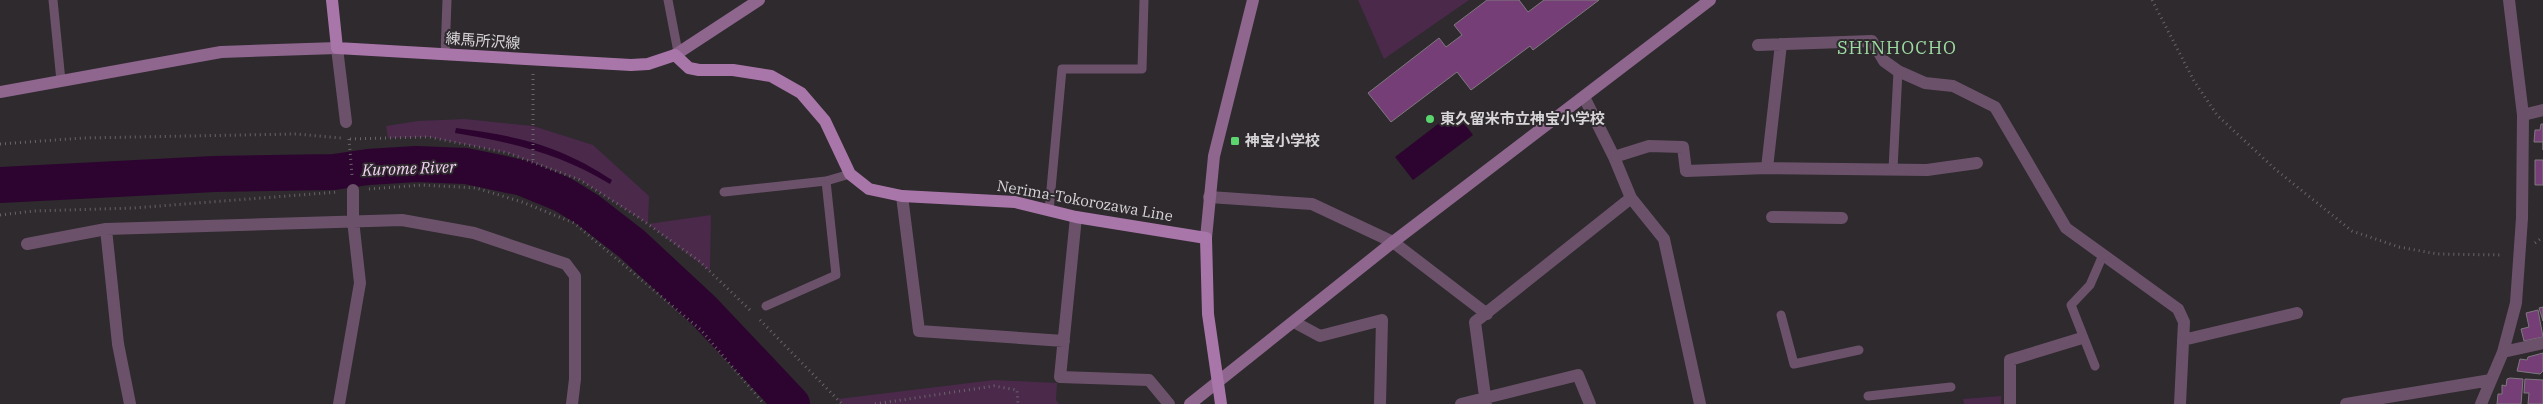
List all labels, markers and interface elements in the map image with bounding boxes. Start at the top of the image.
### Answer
street label: 練馬所沢線 [445,28,521,53]
district label: SHINHOCHO [1837,36,1957,59]
place label: 東久留米市立神宝小学校 [1440,109,1605,128]
marker: 東久留米市立神宝小学校 [1424,113,1436,125]
place label: 神宝小学校 [1244,131,1320,150]
marker: 神宝小学校 [1229,135,1241,147]
water label: Kurome River [361,156,457,180]
street label: Nerima-Tokorozawa Line [996,176,1175,225]

